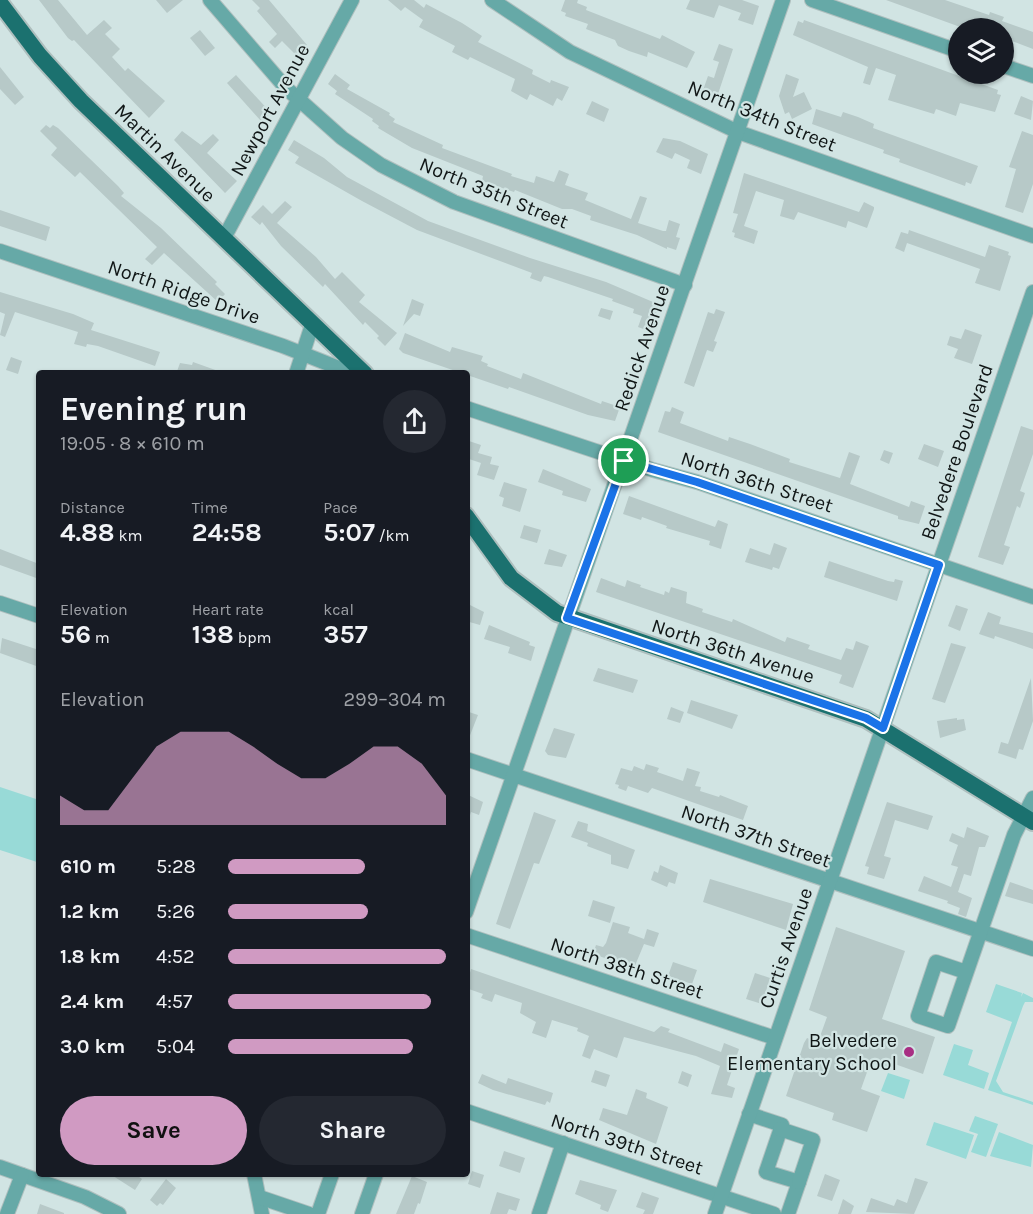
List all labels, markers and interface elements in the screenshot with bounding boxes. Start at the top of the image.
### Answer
map controls [948,18,1014,84]
button: layers [948,18,1014,84]
street label: Newport Avenue [225,40,315,180]
street label: North 34th Street [684,76,840,157]
street label: Martin Avenue [110,99,220,207]
street label: North 35th Street [416,153,572,234]
street label: North Ridge Drive [105,255,263,329]
street label: Redick Avenue [610,282,674,414]
street label: Belvedere Boulevard [916,361,998,543]
text: Evening run [60,390,248,428]
button: share [383,390,446,453]
text: 19:05 · 8 × 610 m [60,432,205,455]
pin [598,435,649,486]
icon: arrive [607,444,640,477]
street label: North 36th Street [678,447,836,518]
text: Distance [60,498,125,517]
text: Time [192,498,228,517]
text: Pace [323,498,357,517]
text: 4.88 [60,517,115,548]
text: 24:58 [192,517,262,548]
text: 5:07 [323,517,375,548]
text: km [115,526,142,545]
text: /km [375,526,410,545]
text: Elevation [60,600,128,619]
text: Heart rate [192,600,264,619]
text: kcal [323,600,354,619]
street label: North 36th Avenue [649,614,817,688]
text: 56 [60,619,91,650]
text: 138 [192,619,234,650]
text: 357 [323,619,368,650]
text: m [91,628,110,647]
text: bpm [234,628,272,647]
text: Elevation [60,688,145,711]
text: 299–304 m [343,688,446,711]
street label: North 37th Street [678,800,834,873]
text: 610 m [60,855,116,878]
text: 5:28 [156,855,196,878]
street label: Curtis Avenue [755,885,817,1011]
text: 1.2 km [60,900,119,923]
text: 5:26 [156,900,195,923]
street label: North 38th Street [548,932,707,1004]
text: 1.8 km [60,945,120,968]
text: 4:52 [156,945,195,968]
text: 2.4 km [60,990,124,1013]
text: 4:57 [156,990,192,1013]
place label: Belvedere Elementary School [727,1029,897,1075]
text: 3.0 km [60,1035,125,1058]
text: 5:04 [156,1035,195,1058]
marker: Belvedere Elementary School [902,1045,916,1059]
button: Save [60,1096,247,1165]
button: Share [259,1096,446,1165]
street label: North 39th Street [548,1109,707,1180]

